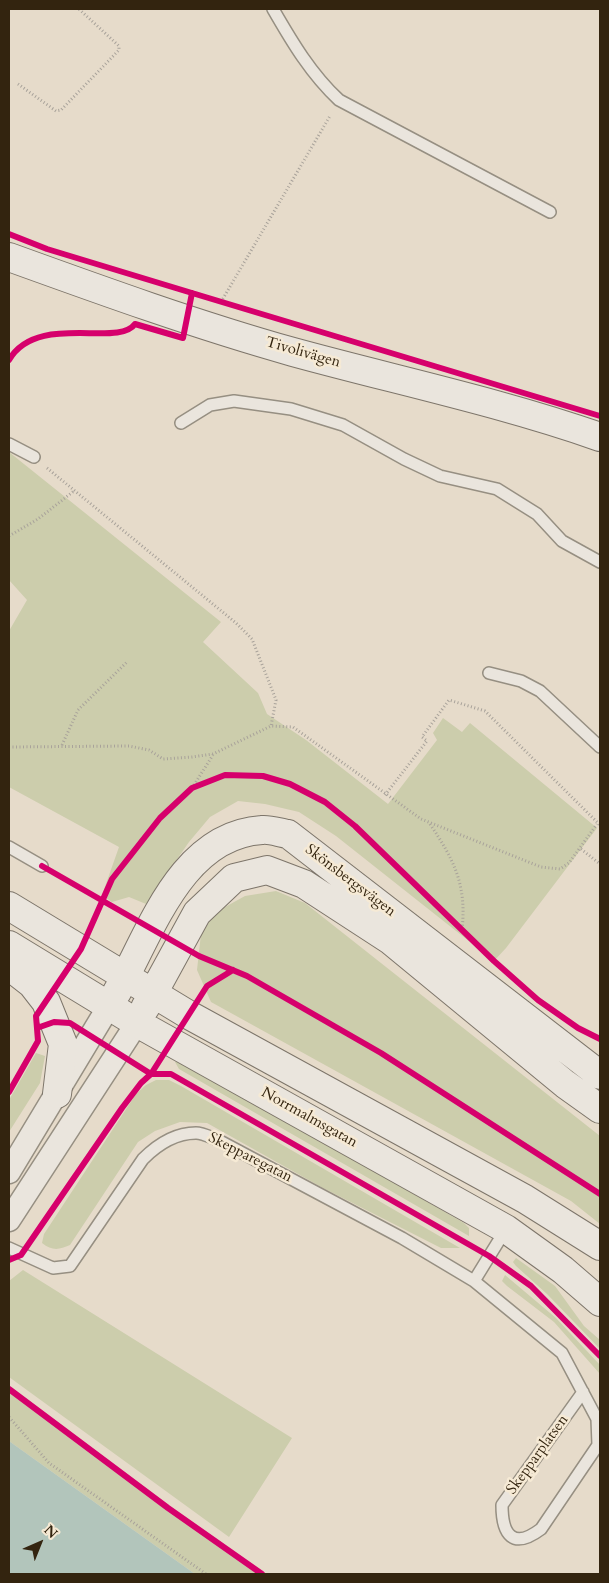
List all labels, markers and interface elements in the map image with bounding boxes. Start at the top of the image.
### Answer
street label: Tivolivägen [264,334,342,372]
street label: Skönsbergsvägen [301,841,399,921]
street label: Norrmalmsgatan [258,1084,360,1152]
street label: Skepparegatan [205,1129,295,1187]
street label: Skepparplatsen [503,1412,573,1498]
north arrow [15,1518,65,1568]
text: N [40,1521,62,1543]

